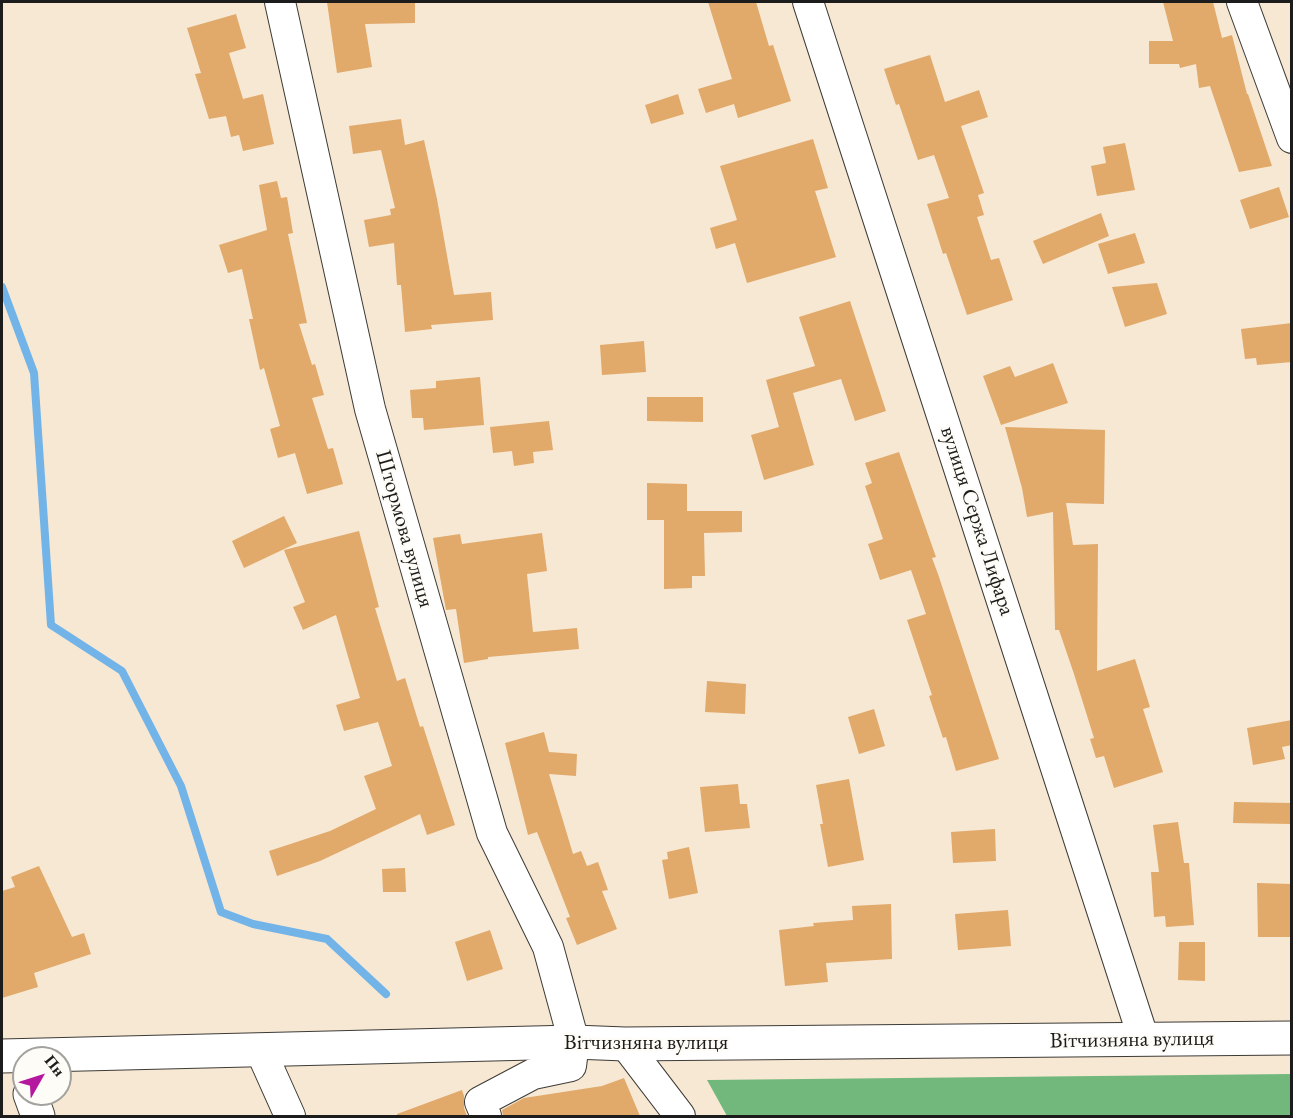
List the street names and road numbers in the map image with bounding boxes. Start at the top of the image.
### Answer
street label: вулиця Сержа Лифара [934,423,1020,619]
street label: Штормова вулиця [369,447,439,611]
street label: Вітчизняна вулиця [1050,1025,1214,1055]
street label: Вітчизняна вулиця [564,1030,728,1056]

